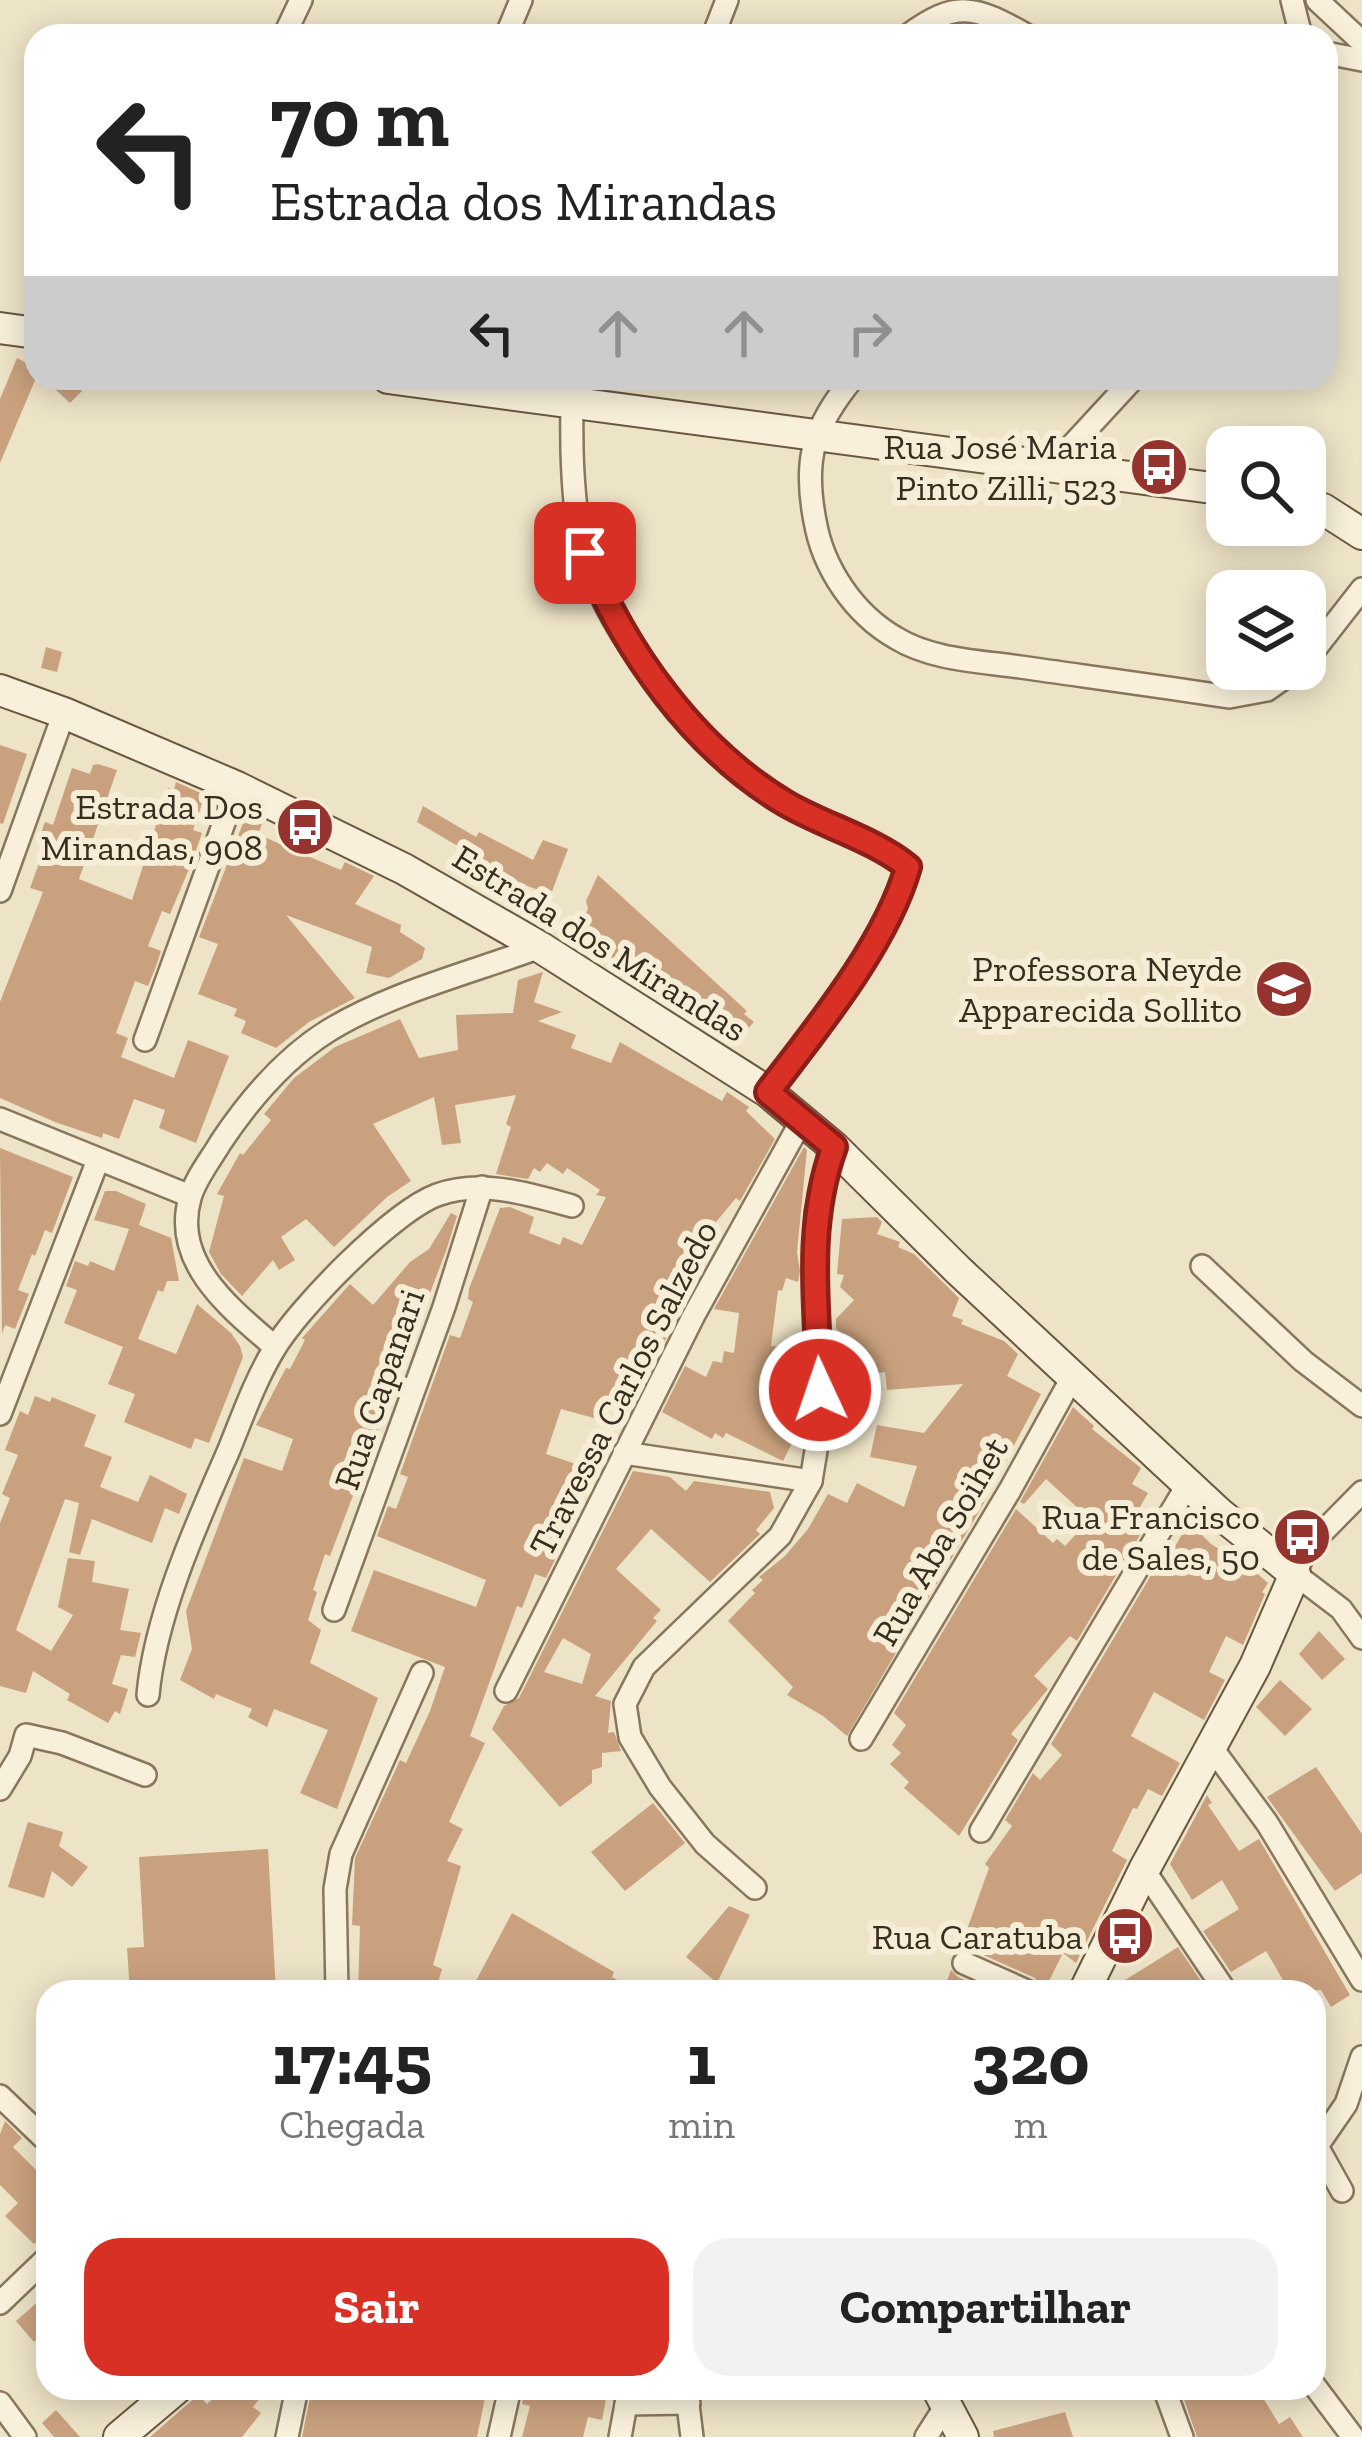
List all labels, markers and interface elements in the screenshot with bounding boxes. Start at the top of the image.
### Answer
text: 70 m [270,67,449,168]
icon: left [72,72,228,228]
text: Estrada dos Mirandas [270,169,777,234]
icon: left [459,300,525,366]
icon: ahead [585,300,651,366]
icon: ahead [711,300,777,366]
icon: right [837,300,903,366]
place label: Rua José Maria Pinto Zilli, 523 [884,425,1117,509]
map controls [1206,426,1326,690]
button: search [1206,426,1326,546]
bus stop icon: Rua José Maria Pinto Zilli, 523 [1128,436,1190,498]
pin [534,502,636,604]
icon: arrive [552,520,618,586]
button: layers [1206,570,1326,690]
place label: Estrada Dos Mirandas, 908 [40,785,263,869]
bus stop icon: Estrada Dos Mirandas, 908 [274,796,336,858]
street label: Estrada dos Mirandas [445,835,755,1051]
place label: Professora Neyde Apparecida Sollito [959,947,1242,1031]
school or university icon: Professora Neyde Apparecida Sollito [1253,958,1315,1020]
street label: Travessa Carlos Salzedo [520,1213,726,1563]
street label: Rua Capanari [325,1283,433,1495]
position arrow [757,1327,883,1453]
street label: Rua Aba Soihet [863,1429,1017,1653]
place label: Rua Francisco de Sales, 50 [1041,1495,1260,1579]
bus stop icon: Rua Francisco de Sales, 50 [1271,1506,1333,1568]
bus stop icon: Rua Caratuba [1094,1905,1156,1967]
place label: Rua Caratuba [872,1915,1083,1958]
text: 17:45 [272,2016,432,2102]
text: 1 [687,2016,716,2102]
text: 320 [971,2016,1090,2102]
text: Chegada [279,2101,425,2148]
text: min [668,2101,735,2148]
text: m [1014,2101,1047,2148]
button: Sair [84,2238,669,2376]
button: Compartilhar [693,2238,1278,2376]

